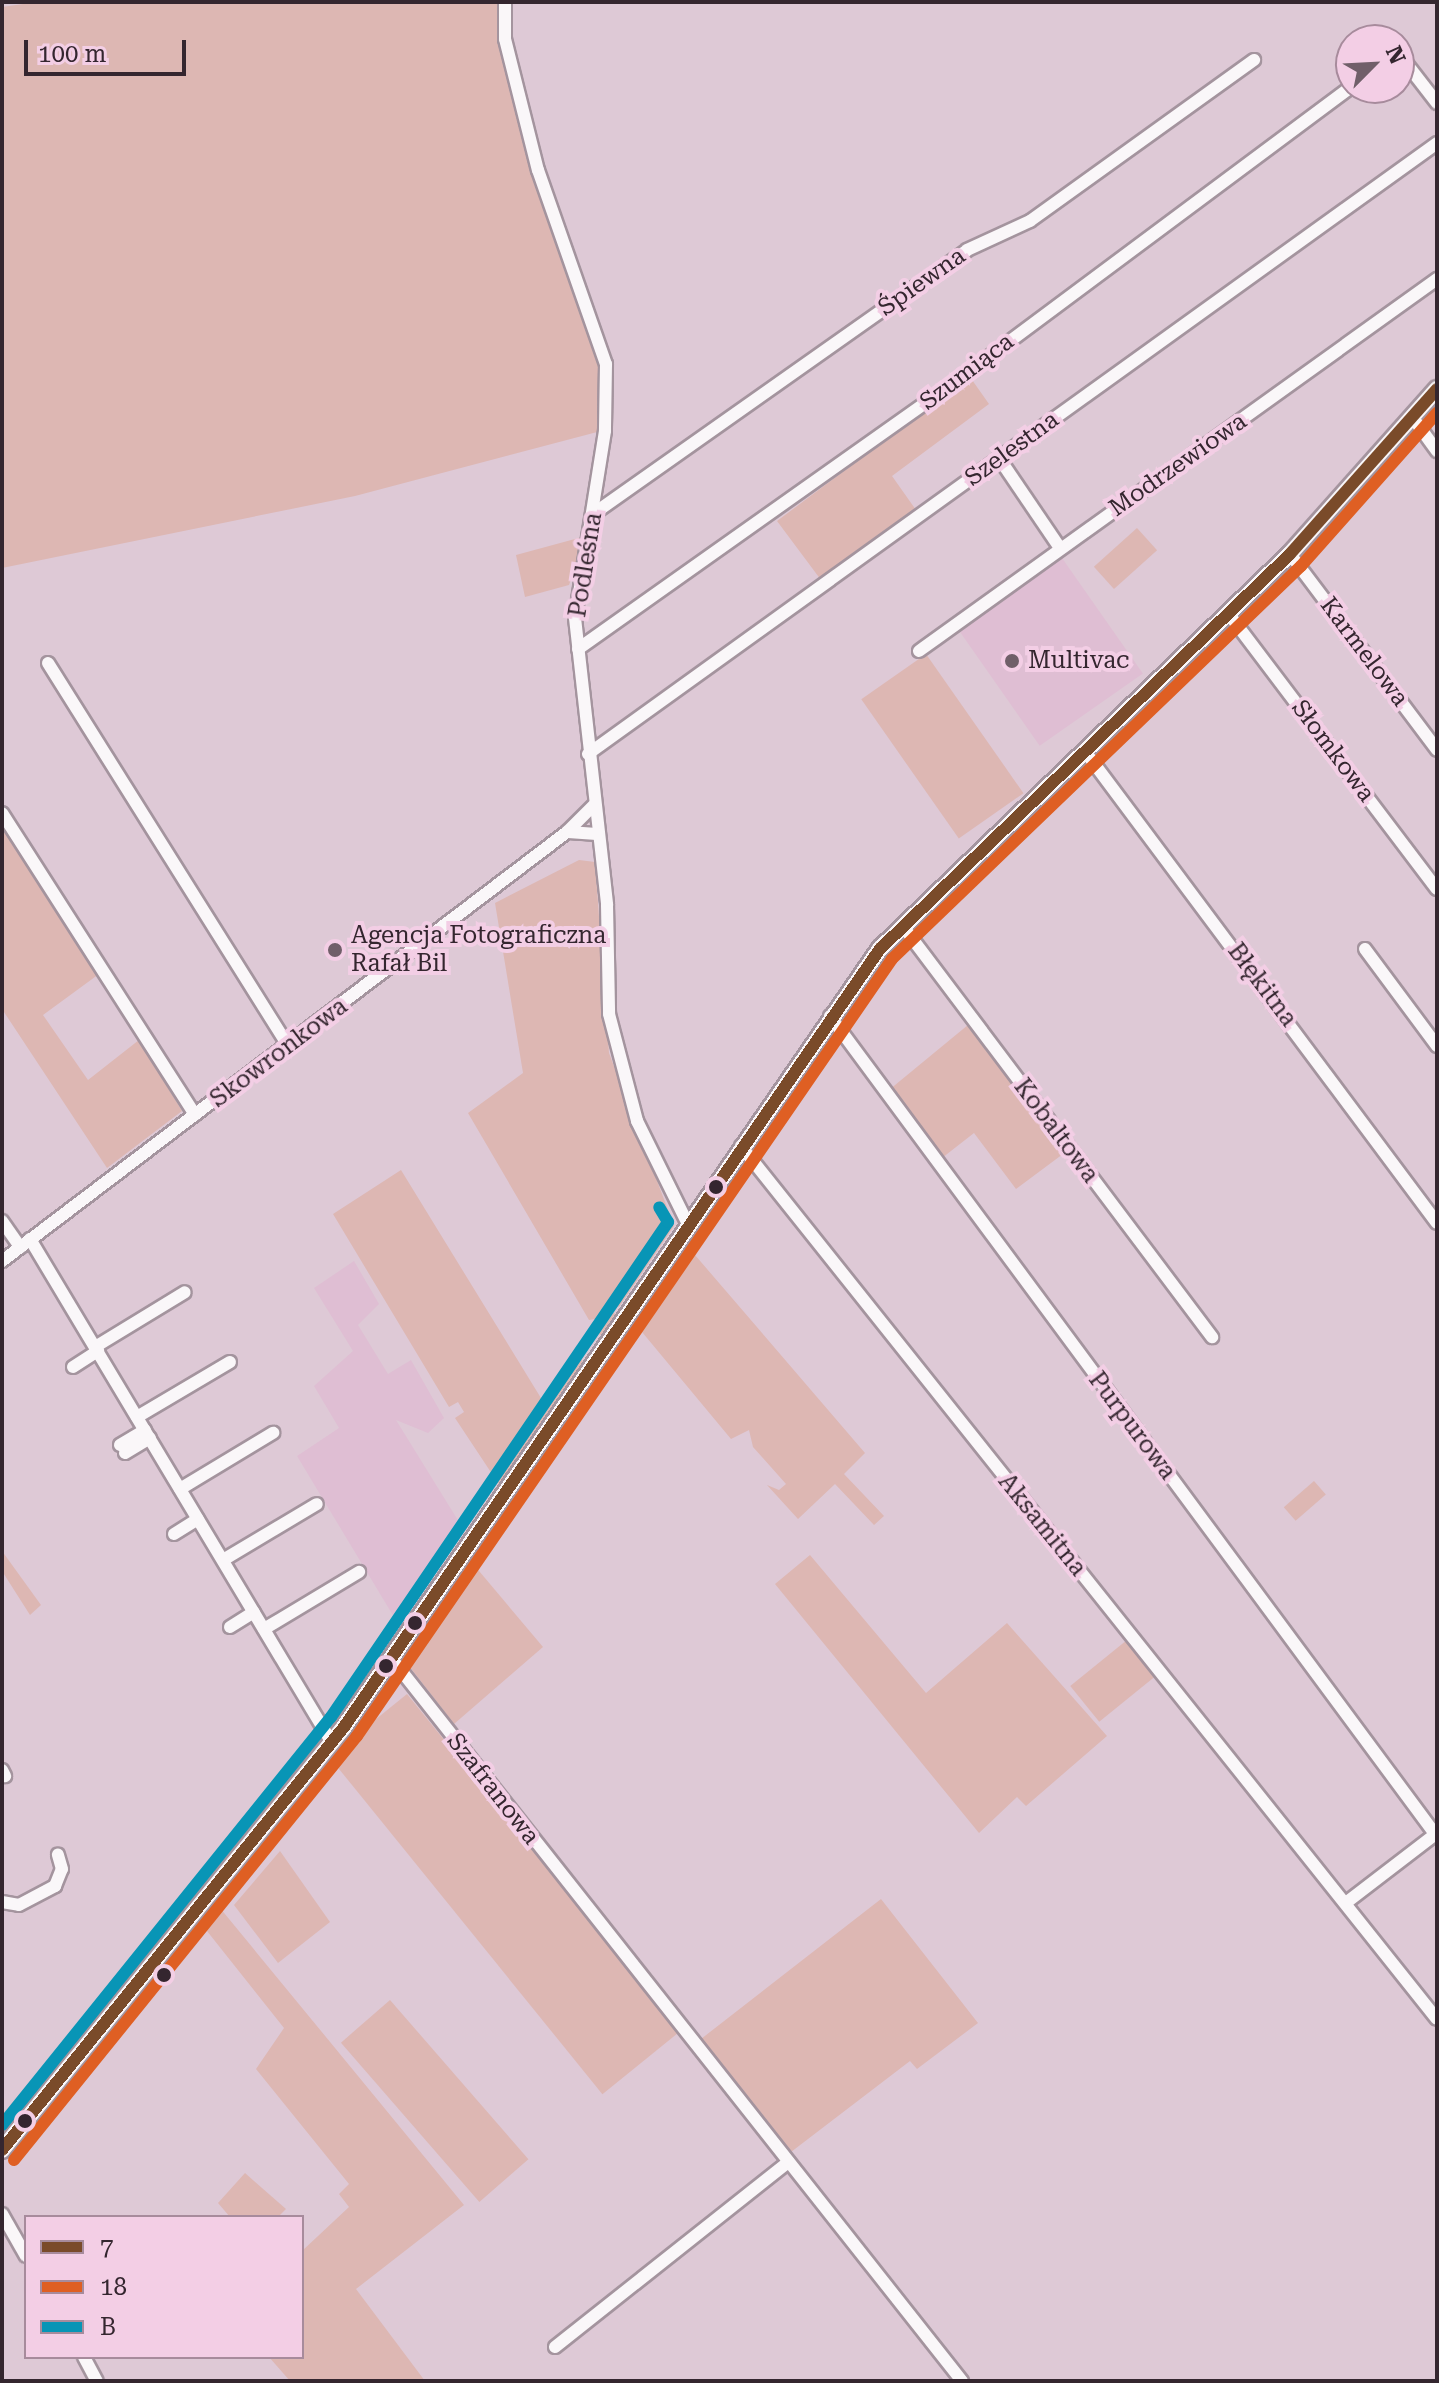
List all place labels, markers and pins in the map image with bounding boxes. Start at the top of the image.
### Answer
place label: Multivac [1028,647,1129,675]
marker: Multivac [1003,652,1021,670]
place label: Agencja Fotograficzna Rafał Bil [351,922,606,978]
marker: Agencja Fotograficzna Rafał Bil [326,941,344,959]
unlabelled marker [708,1179,724,1195]
unlabelled marker [407,1615,423,1631]
unlabelled marker [378,1658,394,1674]
unlabelled marker [156,1967,172,1983]
unlabelled marker [17,2113,33,2129]

